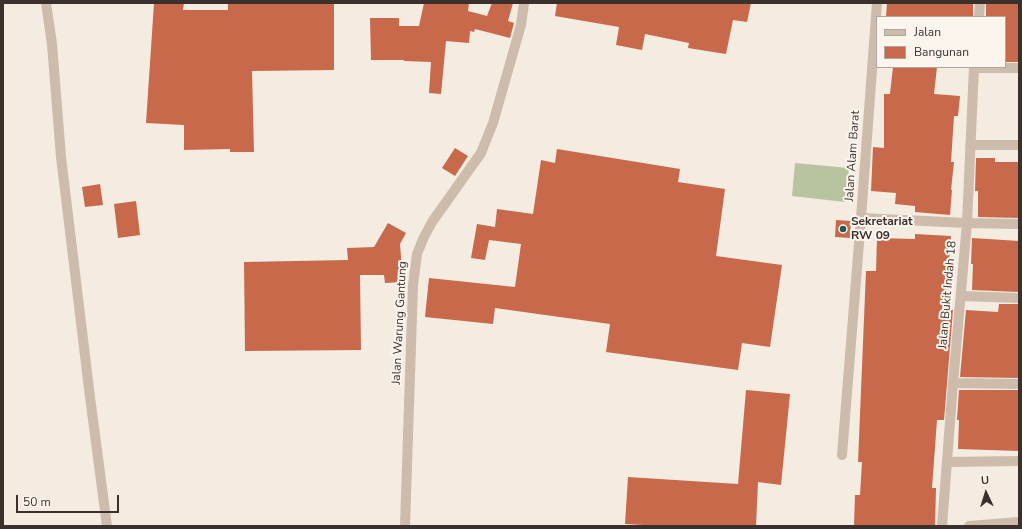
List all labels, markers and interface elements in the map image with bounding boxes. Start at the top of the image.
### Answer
legend [876,16,1006,68]
text: Jalan [914,24,941,40]
text: Bangunan [914,44,969,60]
street label: Jalan Alam Barat [843,110,863,202]
place label: Sekretariat RW 09 [851,215,913,243]
marker: Sekretariat RW 09 [838,224,848,234]
street label: Jalan Bukit Indah 18 [936,240,960,350]
street label: Jalan Warung Gantung [390,261,410,385]
north arrow [966,473,1006,513]
text: U [981,473,990,488]
scale bar [18,487,121,513]
text: 50 m [23,494,51,510]

